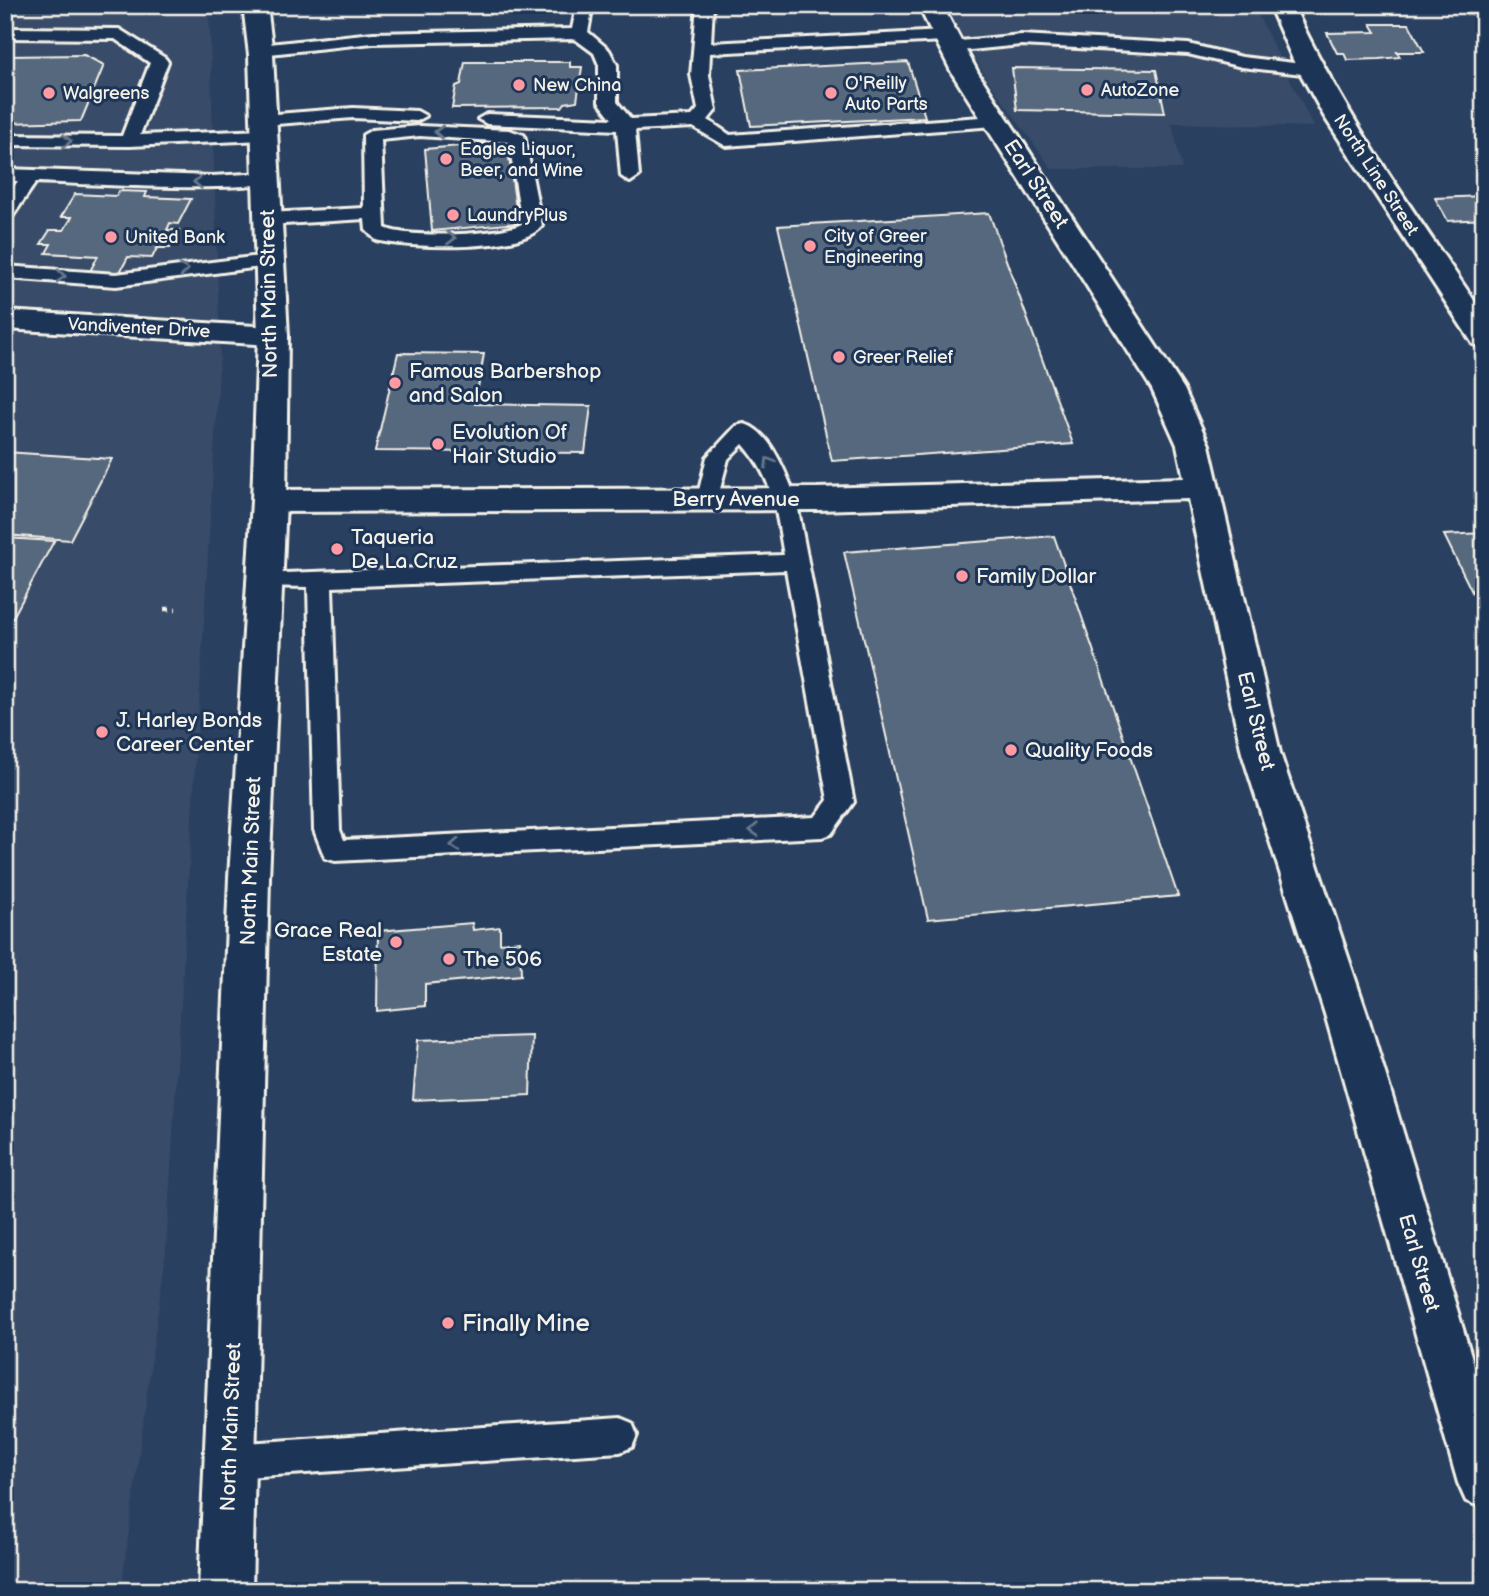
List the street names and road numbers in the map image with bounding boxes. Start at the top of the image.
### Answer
street label: North Line Street [1329,111,1423,240]
street label: Earl Street [998,135,1074,234]
street label: North Main Street [255,209,283,379]
street label: Vandiventer Drive [67,314,211,342]
street label: Berry Avenue [672,487,800,512]
street label: Earl Street [1232,669,1280,774]
street label: North Main Street [236,776,266,946]
street label: Earl Street [1393,1211,1445,1315]
street label: North Main Street [216,1342,246,1512]

